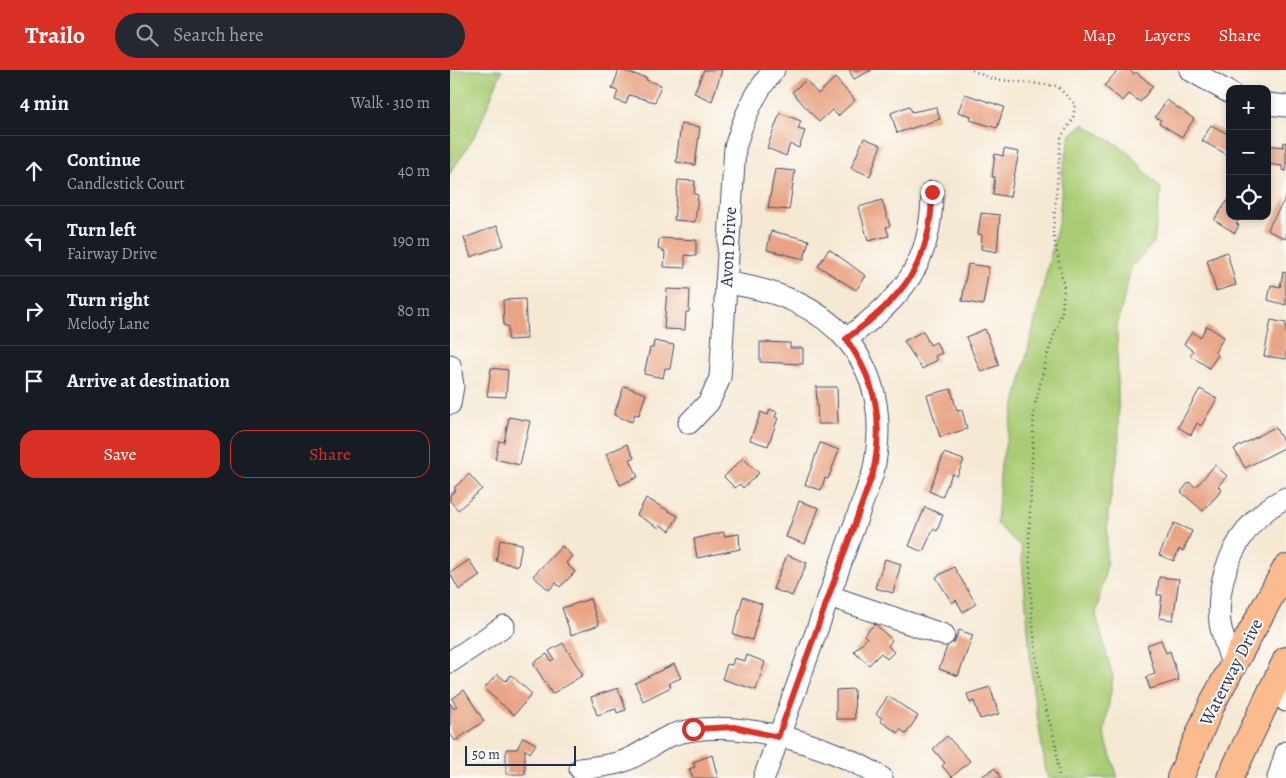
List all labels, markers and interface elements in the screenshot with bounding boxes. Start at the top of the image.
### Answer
search box [115,13,465,58]
text: Trailo [25,19,85,51]
icon: search [133,21,161,49]
text: Search here [173,22,264,48]
text: Map [1083,23,1116,47]
text: Layers [1144,23,1191,47]
text: Share [1219,23,1261,47]
map controls [1226,85,1271,220]
button: + [1226,85,1271,130]
text: 4 min [20,89,69,117]
text: Walk · 310 m [350,92,430,114]
button: − [1226,130,1271,175]
text: Continue [67,147,141,173]
icon: ahead [20,157,48,185]
text: 40 m [398,160,430,182]
text: Candlestick Court [67,173,185,195]
button: locate [1226,175,1271,220]
route end [921,181,944,204]
street label: Avon Drive [714,206,742,289]
text: Turn left [67,217,136,243]
icon: left [20,227,48,255]
text: 190 m [392,230,430,252]
text: Fairway Drive [67,243,157,265]
text: Turn right [67,287,149,313]
icon: right [20,297,48,325]
text: 80 m [397,300,430,322]
text: Melody Lane [67,313,150,335]
icon: arrive [20,367,48,395]
text: Arrive at destination [67,368,230,394]
button: Save [20,430,220,478]
button: Share [230,430,430,478]
street label: Waterway Drive [1193,614,1268,731]
route start [682,718,705,741]
scale bar [465,743,576,766]
text: 50 m [472,745,500,764]

